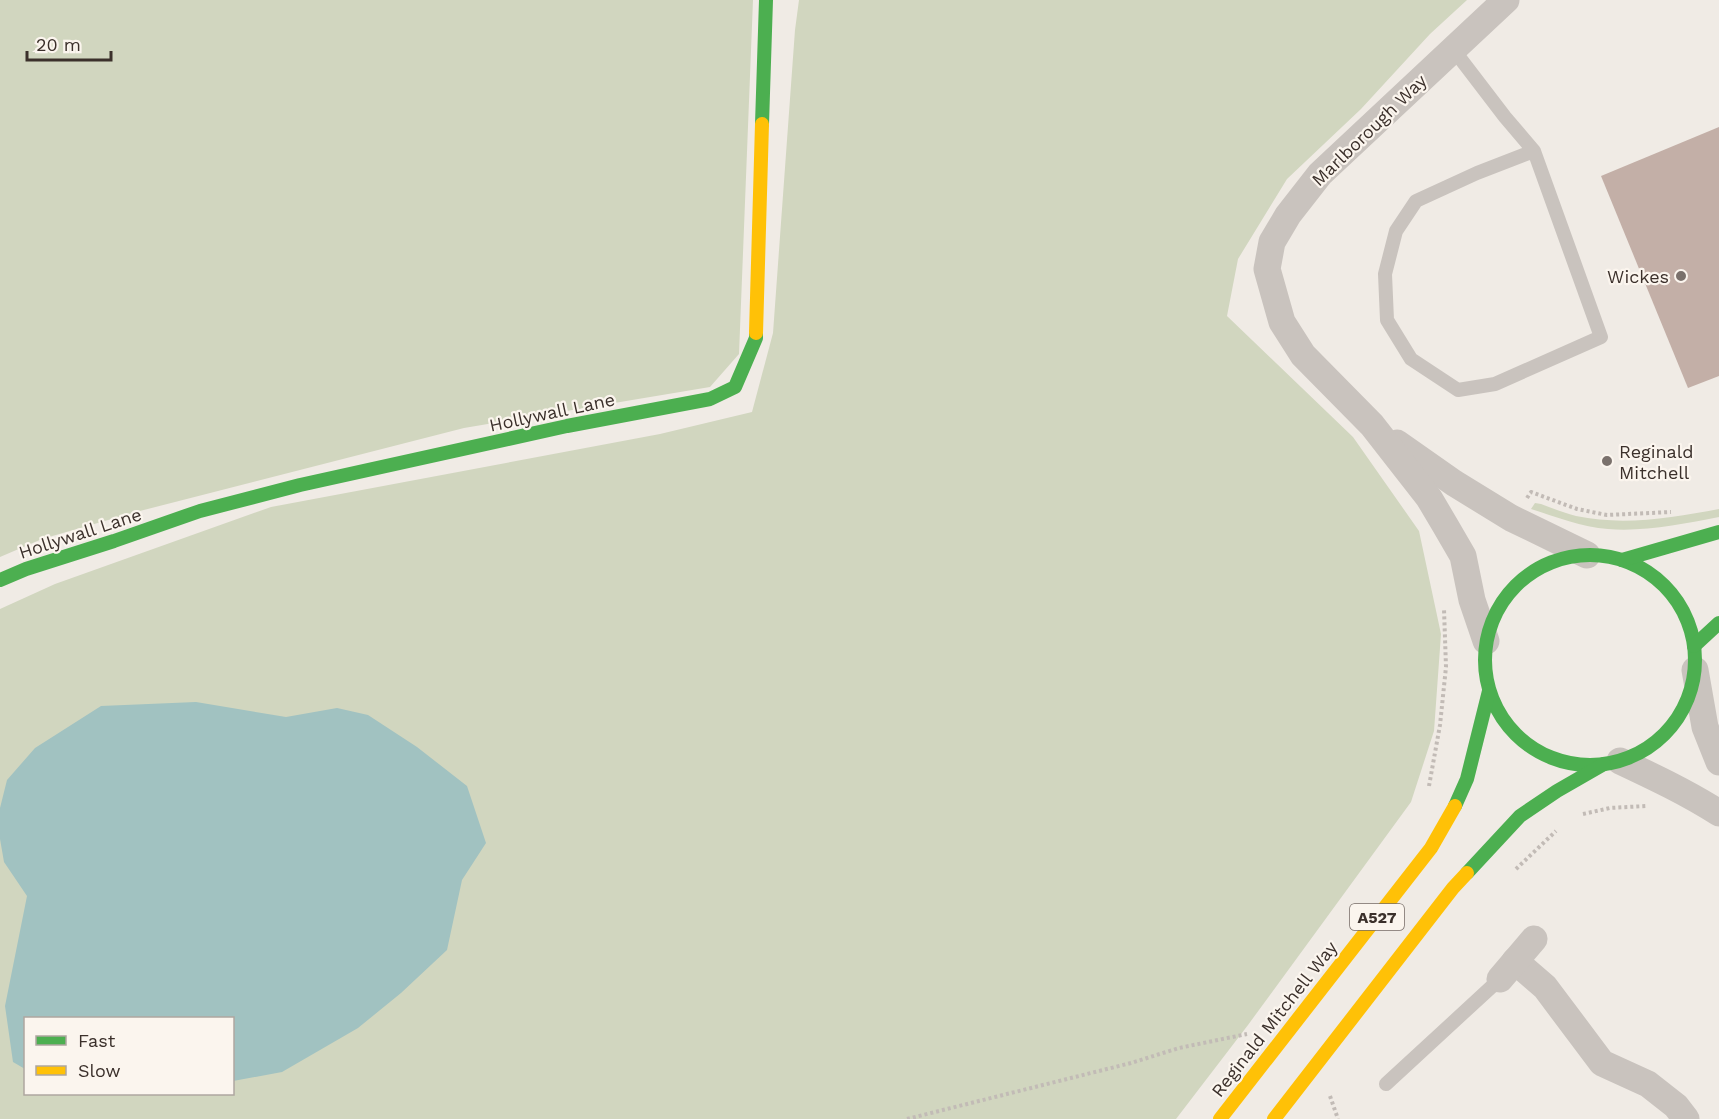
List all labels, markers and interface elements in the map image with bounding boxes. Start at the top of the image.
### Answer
scale bar [27,24,111,62]
text: 20 m [36,34,81,55]
street label: Marlborough Way [1307,69,1431,190]
place label: Wickes [1607,266,1669,287]
marker: Wickes [1674,269,1688,283]
street label: Hollywall Lane [487,388,617,436]
place label: Reginald Mitchell [1619,441,1694,483]
marker: Reginald Mitchell [1600,454,1614,468]
street label: Hollywall Lane [16,503,144,563]
road number: A527 [1350,904,1404,930]
street label: Reginald Mitchell Way [1207,936,1342,1101]
legend [24,1017,234,1095]
text: Fast [78,1030,116,1051]
text: Slow [78,1060,121,1081]

